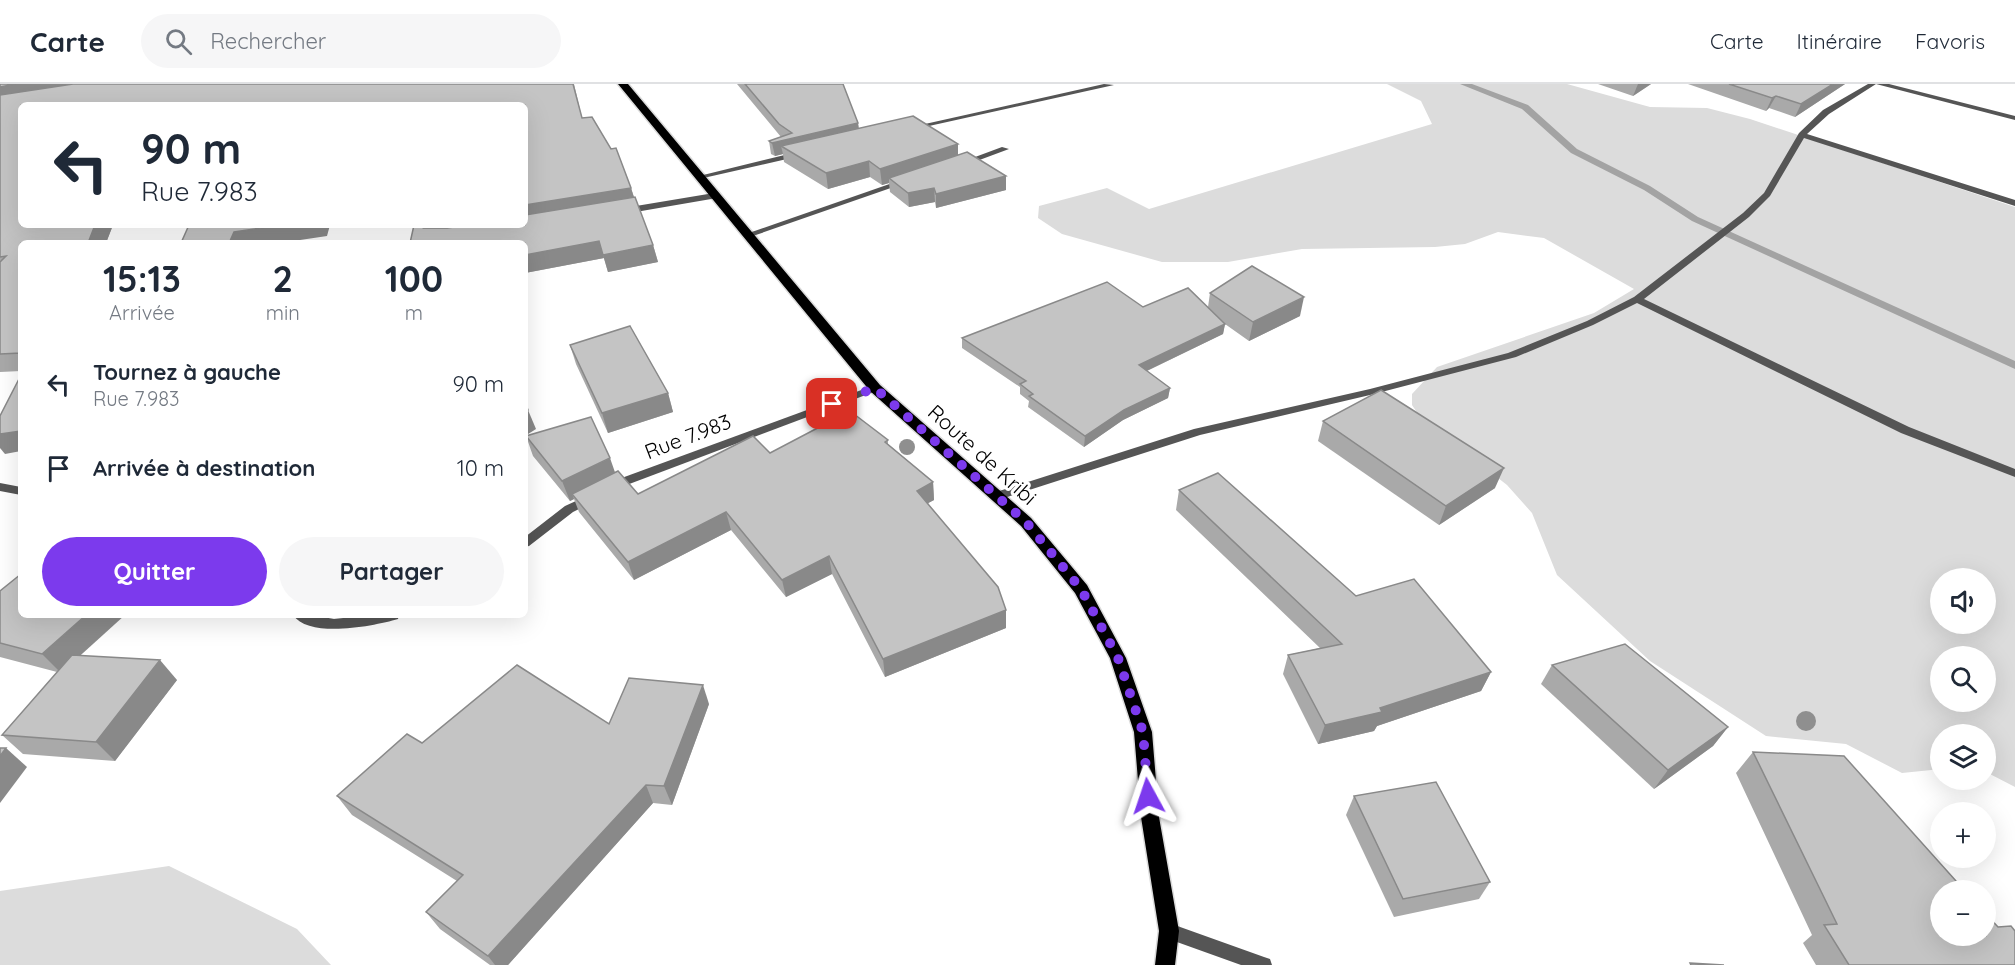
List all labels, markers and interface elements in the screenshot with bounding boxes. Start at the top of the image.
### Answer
search box [141,14,561,68]
text: Carte [30,24,105,59]
icon: search [162,25,195,58]
text: Rechercher [210,27,326,55]
text: Carte [1710,28,1764,54]
text: Itinéraire [1797,28,1882,54]
text: Favoris [1915,28,1985,54]
text: 90 m [141,122,241,175]
icon: left [42,126,120,204]
text: Rue 7.983 [141,174,258,208]
text: 15:13 [103,256,181,301]
text: 2 [273,256,293,301]
text: 100 [385,256,443,301]
text: Arrivée [109,300,175,325]
text: min [266,300,300,325]
text: m [405,300,423,325]
text: Tournez à gauche [93,358,281,386]
icon: left [42,368,75,401]
text: 90 m [453,370,504,398]
pin [806,378,857,429]
text: Rue 7.983 [93,386,179,411]
icon: arrive [815,387,848,420]
street label: Route de Kribi [923,399,1042,510]
street label: Rue 7.983 [641,408,735,464]
icon: arrive [42,452,75,485]
text: Arrivée à destination [93,454,315,482]
text: 10 m [457,454,504,482]
button: Quitter [42,537,267,606]
button: Partager [279,537,504,606]
map controls [1930,568,1996,946]
button: sound [1930,568,1996,634]
button: search [1930,646,1996,712]
button: layers [1930,724,1996,790]
position arrow [1116,764,1180,828]
button: + [1930,802,1996,868]
button: − [1930,880,1996,946]

